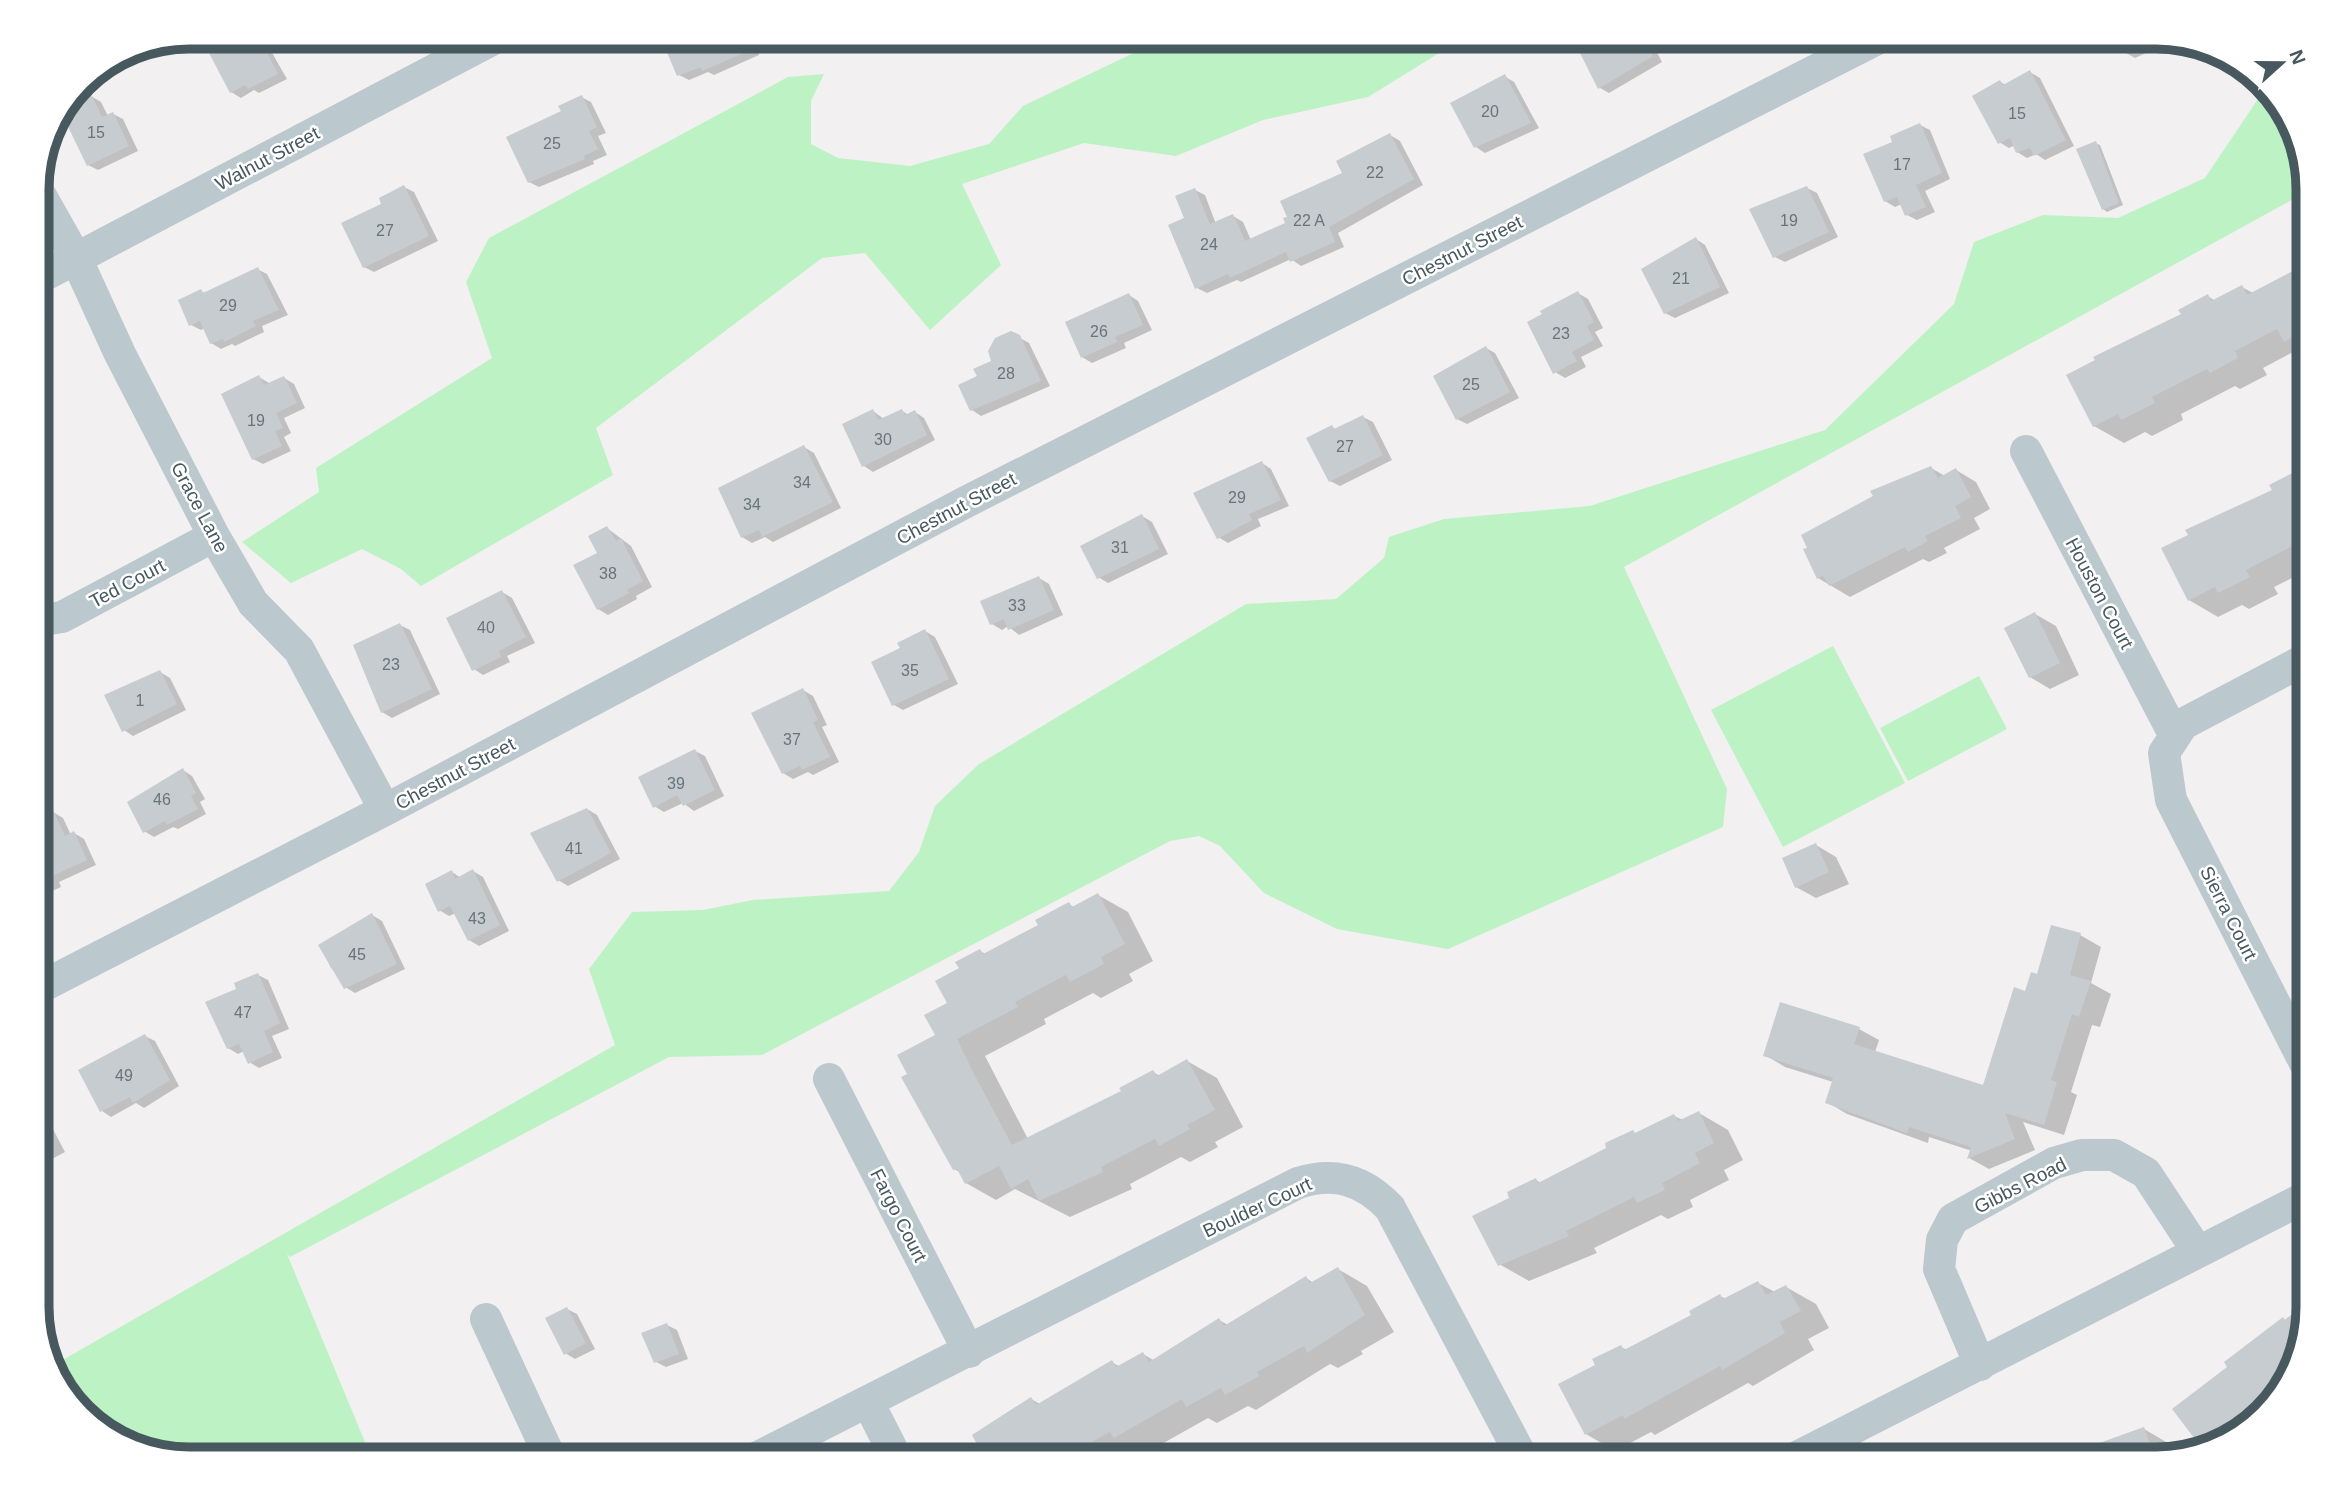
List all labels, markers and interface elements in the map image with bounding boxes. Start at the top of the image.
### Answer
north arrow [2247,28,2317,98]
text: N [2285,47,2310,67]
house number: 20 [1481,103,1499,120]
house number: 15 [2008,105,2026,122]
street label: Walnut Street [212,122,323,195]
house number: 15 [87,124,105,141]
house number: 25 [543,135,561,152]
house number: 17 [1893,156,1911,173]
house number: 22 [1366,164,1384,181]
street label: Chestnut Street [1399,211,1526,290]
house number: 22 A [1293,212,1325,229]
house number: 19 [1780,212,1798,229]
house number: 27 [376,222,394,239]
house number: 24 [1200,236,1218,253]
house number: 21 [1672,270,1690,287]
house number: 29 [219,297,237,314]
house number: 26 [1090,323,1108,340]
house number: 23 [1552,325,1570,342]
house number: 28 [997,365,1015,382]
house number: 25 [1462,376,1480,393]
house number: 19 [247,412,265,429]
house number: 30 [874,431,892,448]
house number: 27 [1336,438,1354,455]
street label: Grace Lane [167,458,232,556]
street label: Chestnut Street [893,468,1020,549]
house number: 34 [793,474,811,491]
house number: 29 [1228,489,1246,506]
house number: 34 [743,496,761,513]
street label: Houston Court [2062,534,2138,653]
house number: 31 [1111,539,1129,556]
street label: Ted Court [86,554,169,612]
house number: 38 [599,565,617,582]
house number: 33 [1008,597,1026,614]
house number: 40 [477,619,495,636]
house number: 23 [382,656,400,673]
house number: 35 [901,662,919,679]
house number: 1 [136,692,145,709]
house number: 37 [783,731,801,748]
street label: Chestnut Street [392,733,519,814]
house number: 39 [667,775,685,792]
house number: 46 [153,791,171,808]
house number: 41 [565,840,583,857]
street label: Sierra Court [2196,863,2261,964]
house number: 43 [468,910,486,927]
house number: 45 [348,946,366,963]
house number: 47 [234,1004,252,1021]
house number: 49 [115,1067,133,1084]
street label: Gibbs Road [1971,1153,2070,1218]
street label: Fargo Court [866,1165,931,1266]
street label: Boulder Court [1200,1173,1315,1242]

